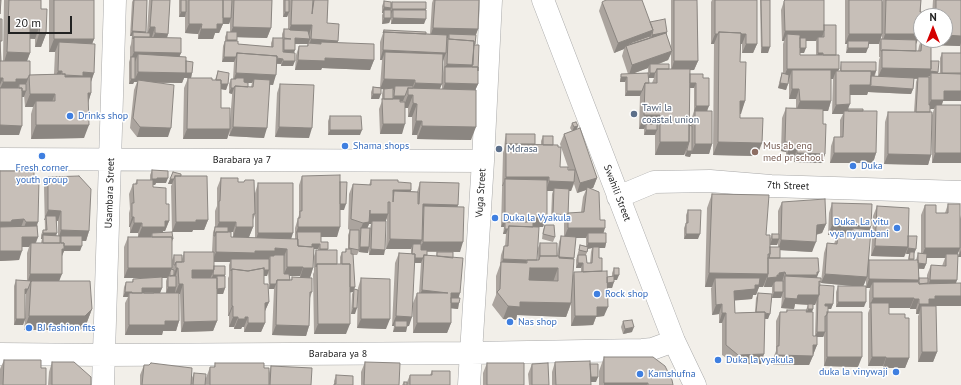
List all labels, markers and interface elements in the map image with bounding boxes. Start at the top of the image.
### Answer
scale bar [10,8,74,34]
north arrow [913,8,953,48]
text: N [929,10,937,24]
text: 20 m [15,15,41,30]
place label: Tawi la coastal union [642,102,699,126]
marker: Tawi la coastal union [629,109,639,119]
place label: Drinks shop [78,110,128,122]
marker: Drinks shop [65,111,75,121]
place label: Shama shops [353,140,409,152]
place label: Mus ab eng med pr school [763,140,824,164]
marker: Shama shops [340,141,350,151]
place label: Mdrasa [507,143,538,155]
marker: Mdrasa [494,144,504,154]
marker: Mus ab eng med pr school [750,147,760,157]
marker: Fresh corner youth group [37,151,47,161]
street label: Barabara ya 7 [213,154,271,166]
street label: Usambara Street [103,157,117,229]
place label: Duka [861,160,883,172]
marker: Duka [848,161,858,171]
place label: Fresh corner youth group [16,162,68,186]
street label: Swahili Street [601,163,633,223]
street label: Vuga Street [473,168,489,218]
street label: 7th Street [767,179,809,193]
place label: Duka la Vyakula [503,212,571,224]
marker: Duka la Vyakula [490,213,500,223]
place label: Duka. La vitu vya nyumbani [830,216,889,240]
marker: Duka. La vitu vya nyumbani [892,223,902,233]
place label: Rock shop [605,288,648,300]
marker: Rock shop [592,289,602,299]
place label: Nas shop [518,316,557,328]
marker: Nas shop [505,317,515,327]
place label: BJ fashion fits [37,322,95,334]
marker: BJ fashion fits [24,323,34,333]
street label: Barabara ya 8 [309,348,367,360]
place label: Duka la vyakula [726,354,793,366]
marker: Duka la vyakula [713,355,723,365]
place label: duka la vinywaji [819,366,888,378]
marker: duka la vinywaji [891,367,901,377]
place label: Kamshufna [648,368,696,380]
marker: Kamshufna [635,369,645,379]

